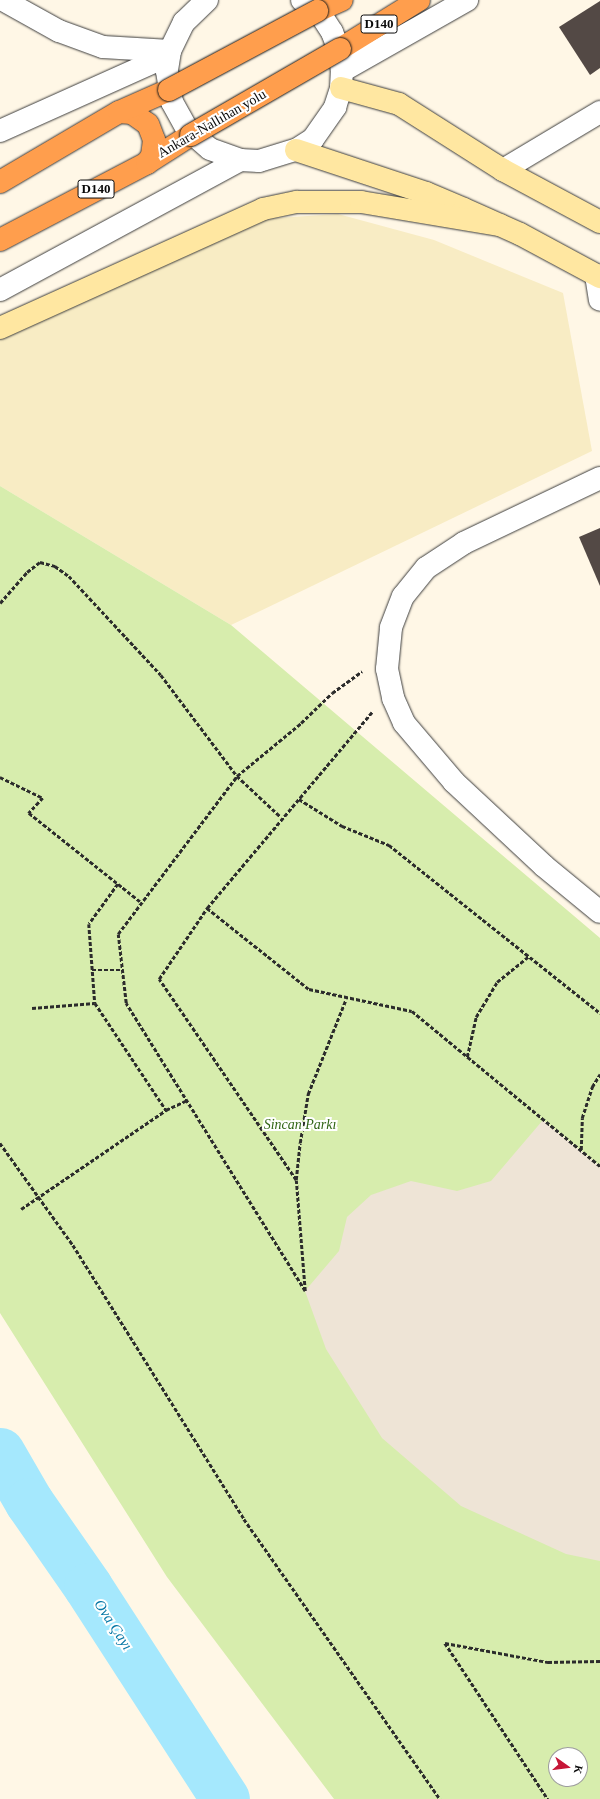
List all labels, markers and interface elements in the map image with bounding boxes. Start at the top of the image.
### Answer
road number: D140 [360,13,398,35]
street label: Ankara-Nallıhan yolu [155,86,269,162]
road number: D140 [77,178,115,200]
park label: Sincan Parkı [264,1117,336,1133]
water label: Ova Çayı [90,1596,136,1654]
north arrow [548,1747,588,1787]
text: K [572,1764,586,1775]

